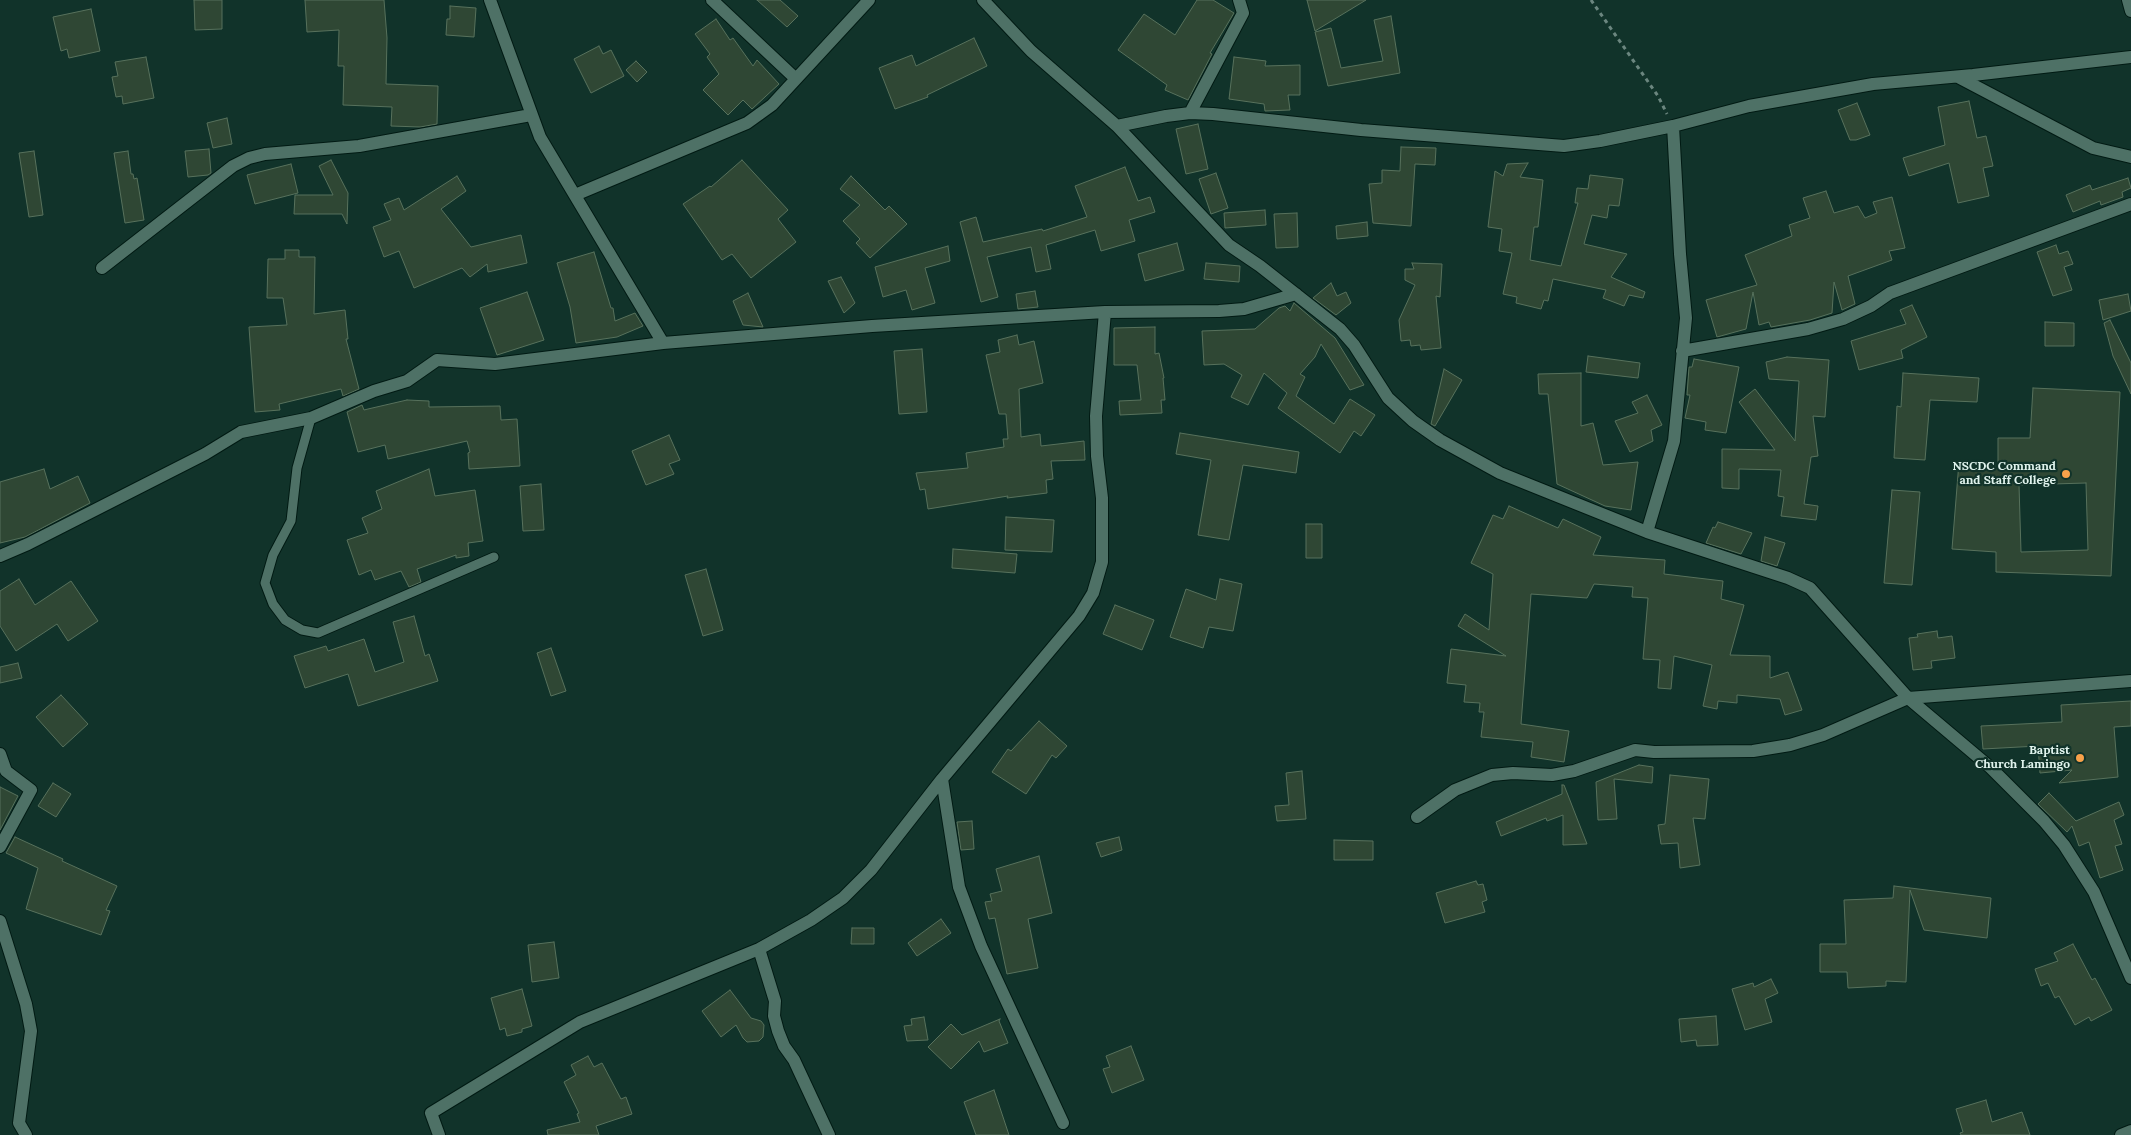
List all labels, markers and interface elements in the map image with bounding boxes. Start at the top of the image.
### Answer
place label: NSCDC Command and Staff College [1953,460,2056,488]
marker: NSCDC Command and Staff College [2060,468,2072,480]
place label: Baptist Church Lamingo [1975,744,2070,772]
marker: Baptist Church Lamingo [2074,752,2086,764]

